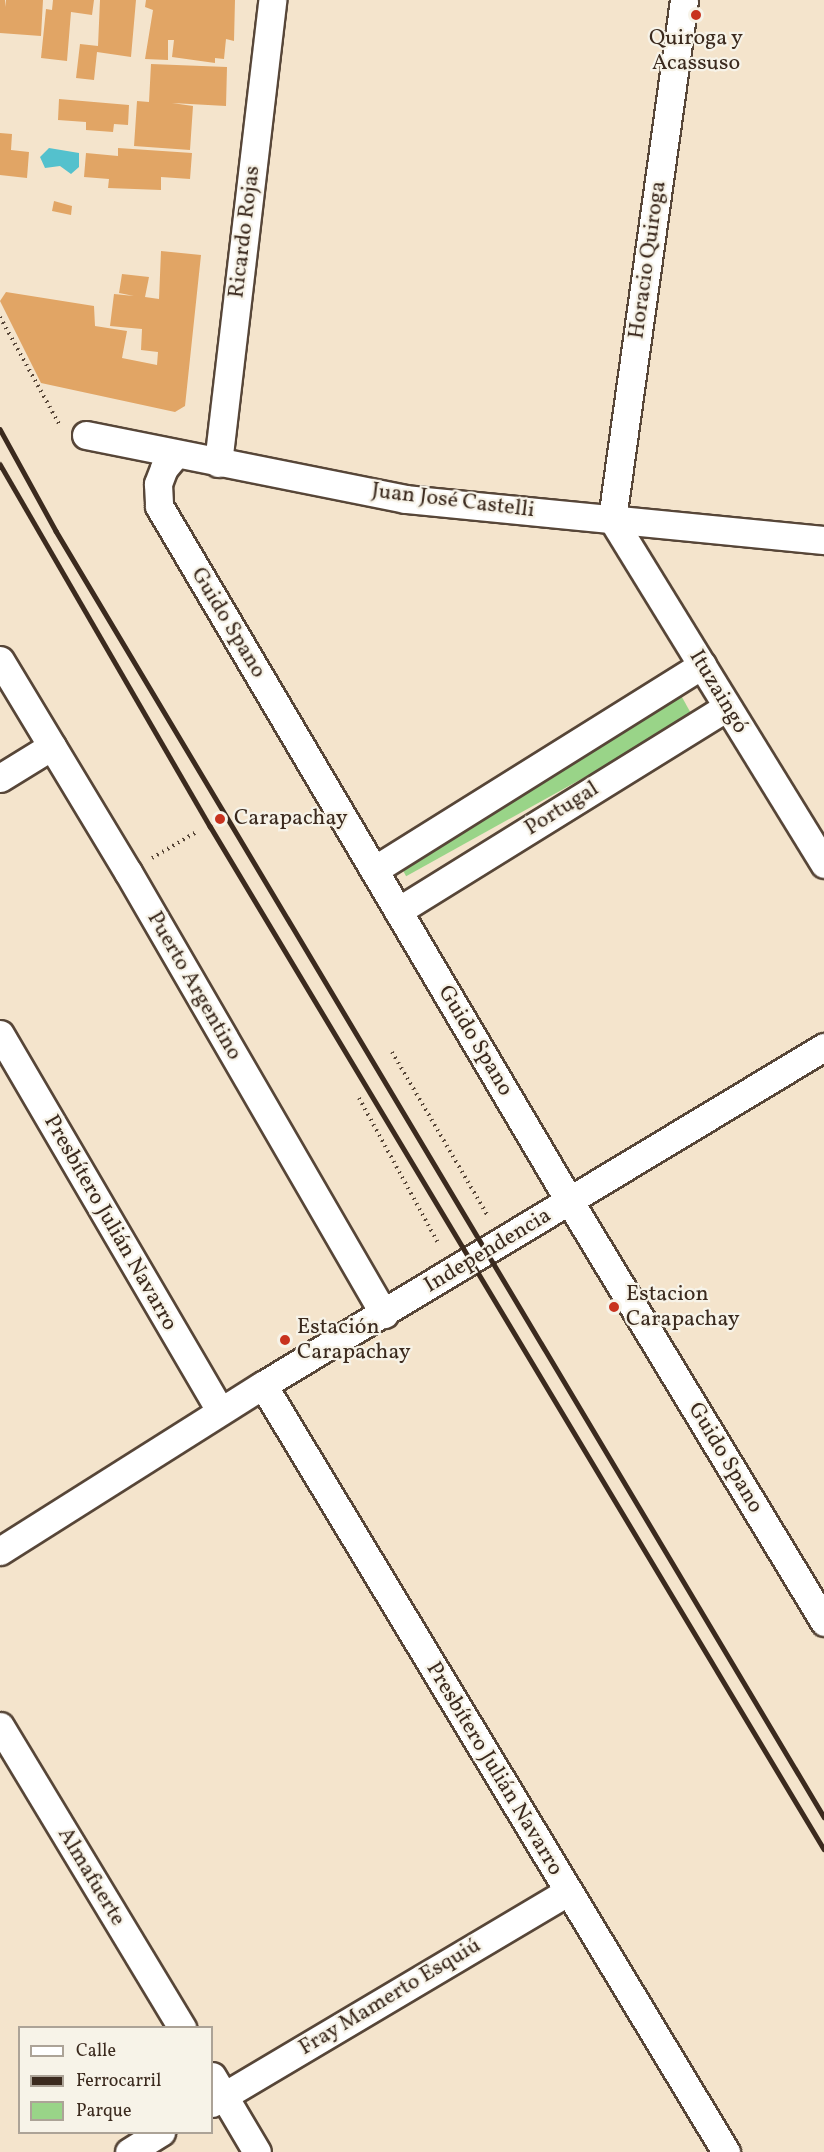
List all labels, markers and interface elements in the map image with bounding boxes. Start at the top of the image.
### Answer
marker: Quiroga y Acassuso [689,8,703,22]
place label: Quiroga y Acassuso [649,25,743,76]
street label: Ricardo Rojas [224,164,266,300]
street label: Horacio Quiroga [624,179,672,341]
street label: Juan José Castelli [370,478,536,524]
street label: Guido Spano [185,563,271,683]
street label: Ituzaingó [683,646,753,738]
street label: Portugal [520,776,604,842]
place label: Carapachay [234,806,348,832]
marker: Carapachay [211,810,229,828]
street label: Puerto Argentino [141,907,247,1065]
street label: Guido Spano [432,981,518,1101]
street label: Presbítero Julián Navarro [37,1111,183,1335]
street label: Independencia [420,1203,556,1299]
place label: Estacion Carapachay [626,1281,740,1332]
marker: Estacion Carapachay [607,1300,621,1314]
place label: Estación Carapachay [297,1314,411,1366]
marker: Estación Carapachay [278,1333,292,1347]
street label: Guido Spano [682,1398,768,1518]
street label: Presbítero Julián Navarro [420,1657,568,1881]
street label: Almafuerte [51,1823,131,1931]
street label: Fray Mamerto Esquiú [294,1932,486,2062]
legend [18,2026,213,2134]
text: Calle [76,2039,116,2064]
text: Ferrocarril [76,2069,161,2094]
text: Parque [76,2099,131,2124]

